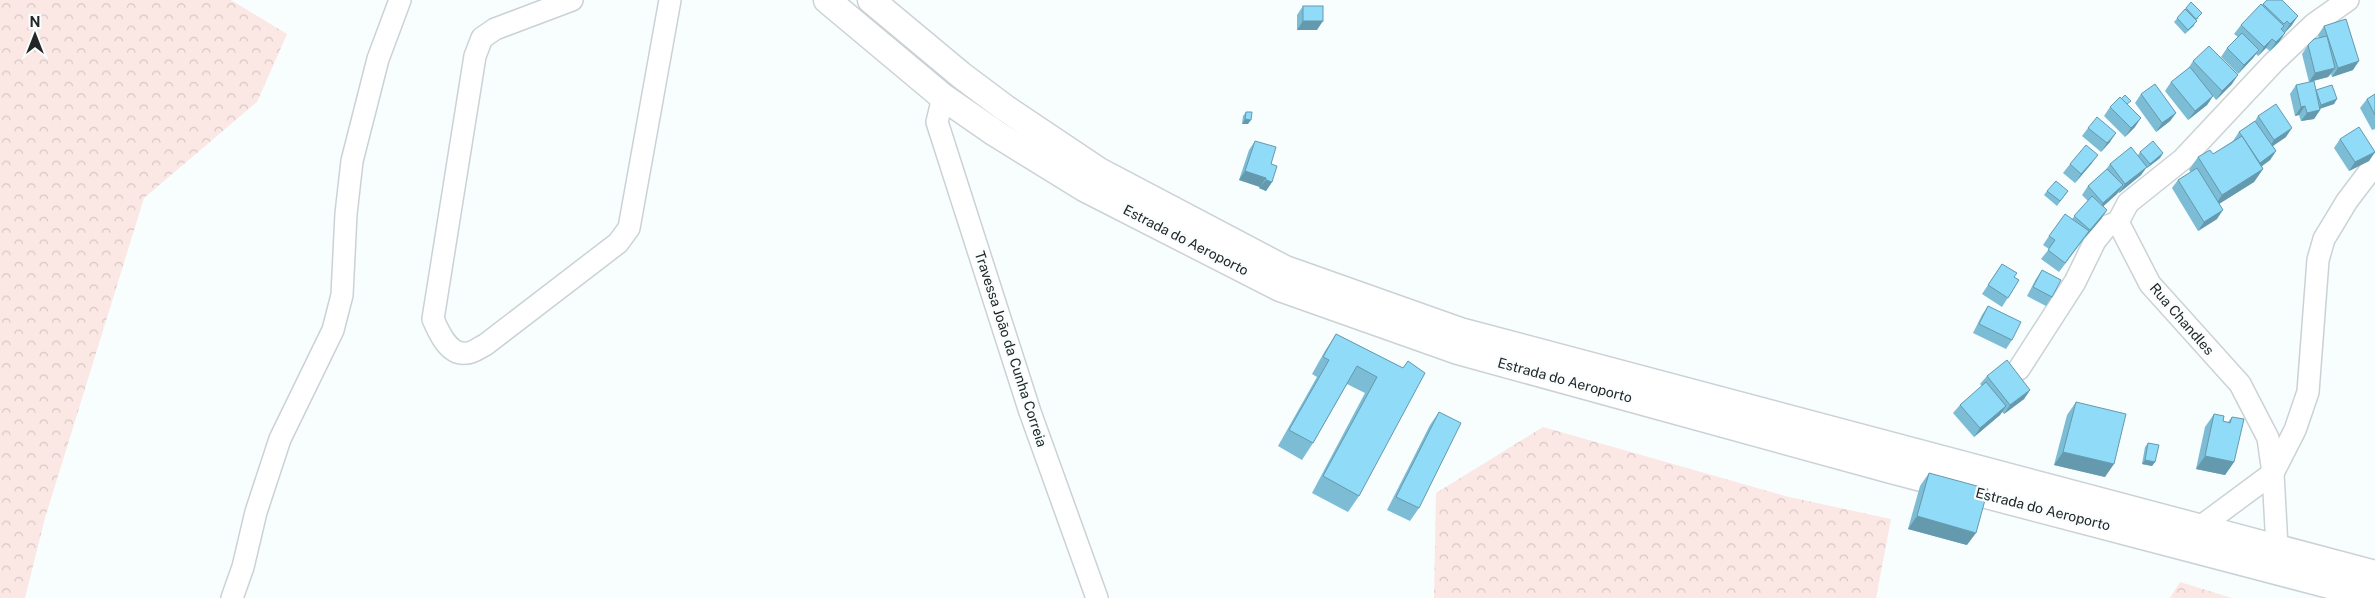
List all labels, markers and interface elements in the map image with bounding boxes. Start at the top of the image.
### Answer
north arrow [10,10,60,60]
text: N [30,14,40,30]
street label: Estrada do Aeroporto [1121,201,1251,279]
street label: Travessa João da Cunha Correia [972,249,1050,449]
street label: Rua Chandles [2147,280,2217,358]
street label: Estrada do Aeroporto [1496,354,1634,406]
street label: Estrada do Aeroporto [1974,484,2112,534]

